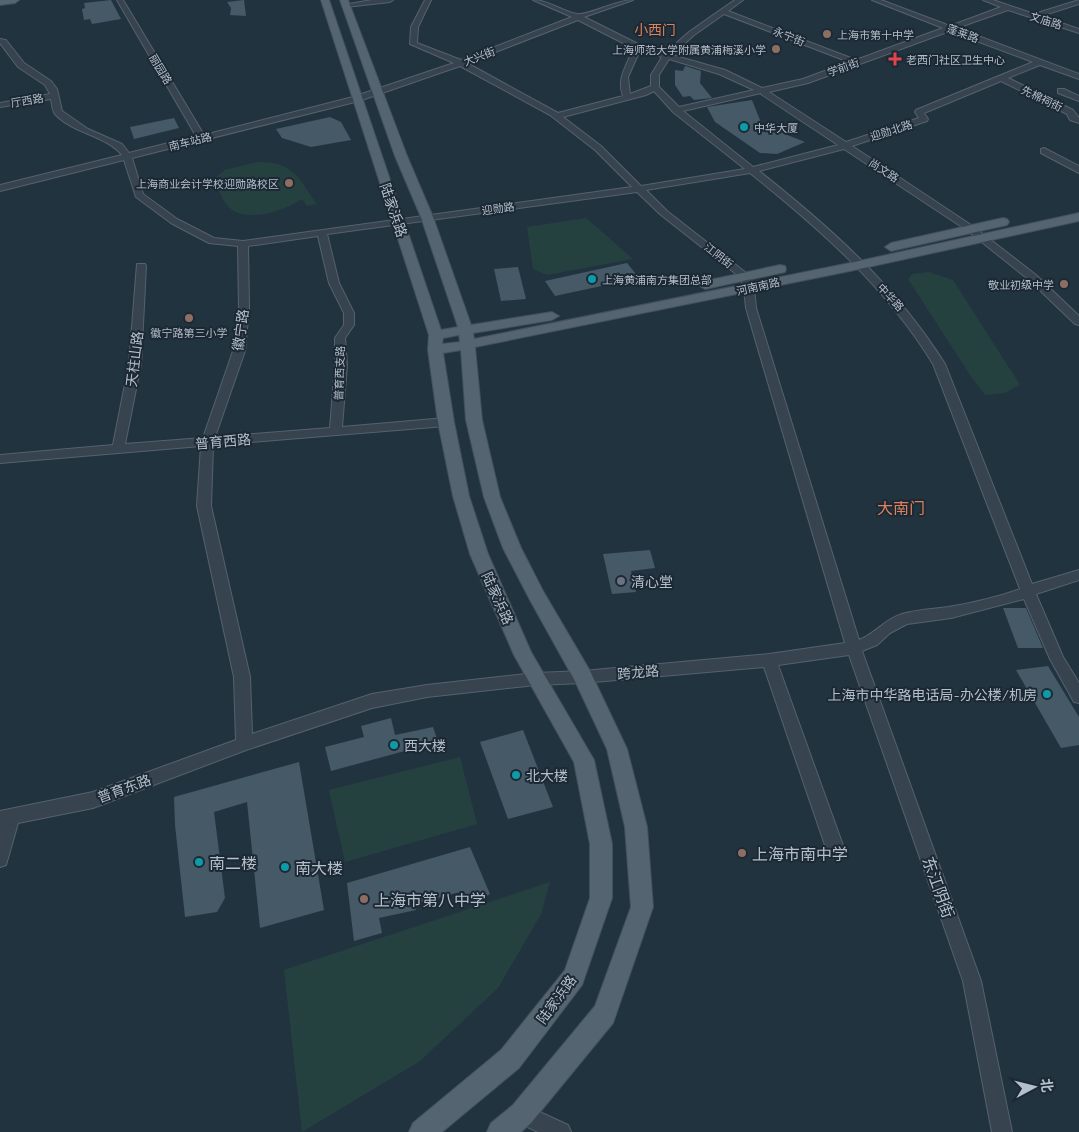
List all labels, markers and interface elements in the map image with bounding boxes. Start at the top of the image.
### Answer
street label: 文庙路 [1028,9,1064,31]
district label: 小西门 [634,21,676,38]
street label: 蓬莱路 [945,21,981,45]
street label: 永宁街 [771,24,807,48]
marker: 上海市第十中学 [821,28,833,40]
place label: 上海市第十中学 [837,28,914,41]
place label: 上海师范大学附属黄浦梅溪小学 [612,43,766,56]
marker: 上海师范大学附属黄浦梅溪小学 [770,43,782,55]
street label: 大兴街 [461,44,497,68]
street label: 丽园路 [147,52,175,86]
marker: 老西门社区卫生中心 [888,52,902,66]
place label: 老西门社区卫生中心 [906,53,1005,66]
street label: 学前街 [825,55,861,79]
street label: 先棉祠街 [1019,83,1065,113]
street label: 厅西路 [10,91,44,109]
street label: 迎勋北路 [868,117,914,143]
marker: 中华大厦 [738,121,750,133]
place label: 中华大厦 [754,121,798,134]
street label: 南车站路 [167,129,213,153]
street label: 尚文路 [867,156,901,184]
place label: 上海商业会计学校迎勋路校区 [136,177,279,190]
marker: 上海商业会计学校迎勋路校区 [283,177,295,189]
street label: 陆家浜路 [377,181,411,239]
street label: 迎勋路 [481,199,515,217]
street label: 江阴街 [702,240,736,270]
marker: 上海黄浦南方集团总部 [586,273,598,285]
place label: 上海黄浦南方集团总部 [602,273,712,286]
street label: 河南南路 [735,275,781,297]
place label: 敬业初级中学 [988,278,1054,291]
marker: 敬业初级中学 [1058,278,1070,290]
street label: 中华路 [875,280,907,314]
street label: 徽宁路 [229,308,251,352]
marker: 徽宁路第三小学 [183,312,195,324]
place label: 徽宁路第三小学 [151,326,228,339]
street label: 天柱山路 [122,330,146,388]
street label: 普育西支路 [332,345,346,401]
street label: 普育西路 [194,430,252,452]
district label: 大南门 [877,498,925,517]
street label: 陆家浜路 [479,569,517,627]
place label: 清心堂 [631,573,673,590]
marker: 清心堂 [615,575,627,587]
street label: 跨龙路 [616,662,660,682]
place label: 上海市中华路电话局-办公楼/机房 [827,686,1037,703]
marker: 上海市中华路电话局-办公楼/机房 [1041,688,1053,700]
place label: 西大楼 [404,737,446,754]
marker: 西大楼 [388,739,400,751]
place label: 北大楼 [526,767,568,784]
marker: 北大楼 [510,769,522,781]
street label: 普育东路 [95,770,153,806]
place label: 上海市南中学 [752,844,848,863]
marker: 上海市南中学 [736,847,748,859]
place label: 南二楼 [209,853,257,872]
street label: 东江阴街 [919,854,959,920]
marker: 南二楼 [193,856,205,868]
place label: 南大楼 [295,858,343,877]
marker: 南大楼 [279,861,291,873]
place label: 上海市第八中学 [374,890,486,909]
marker: 上海市第八中学 [358,893,370,905]
street label: 陆家浜路 [533,971,579,1027]
north arrow [1009,1062,1059,1112]
text: 北 [1038,1077,1057,1093]

